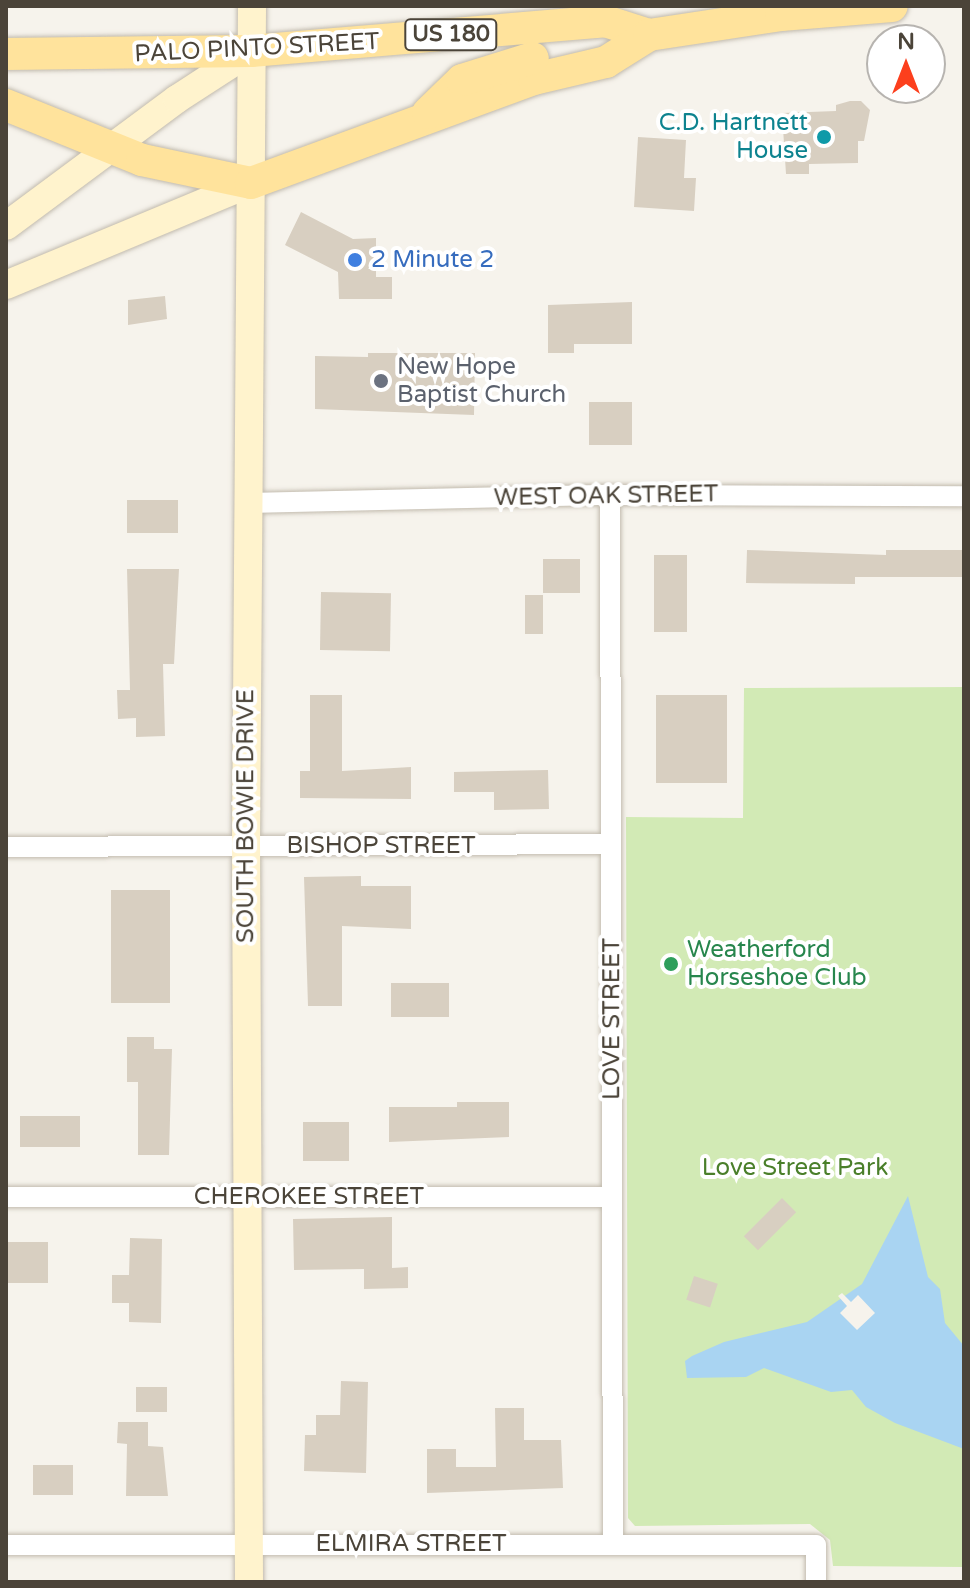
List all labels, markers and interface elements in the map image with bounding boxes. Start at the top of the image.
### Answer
road number: US 180 [403,17,499,53]
north arrow [866,24,946,104]
street label: PALO PINTO STREET [134,27,380,69]
text: N [897,29,915,55]
place label: C.D. Hartnett House [659,109,808,165]
marker: C.D. Hartnett House [815,128,833,146]
place label: 2 Minute 2 [371,246,494,274]
marker: 2 Minute 2 [346,251,364,269]
place label: New Hope Baptist Church [397,353,566,409]
marker: New Hope Baptist Church [372,372,390,390]
street label: WEST OAK STREET [494,480,718,512]
street label: SOUTH BOWIE DRIVE [232,689,260,943]
street label: BISHOP STREET [286,832,476,860]
place label: Weatherford Horseshoe Club [687,936,867,992]
street label: LOVE STREET [598,938,626,1100]
marker: Weatherford Horseshoe Club [662,955,680,973]
park label: Love Street Park [702,1154,888,1182]
street label: CHEROKEE STREET [194,1183,424,1211]
street label: ELMIRA STREET [315,1530,507,1558]

